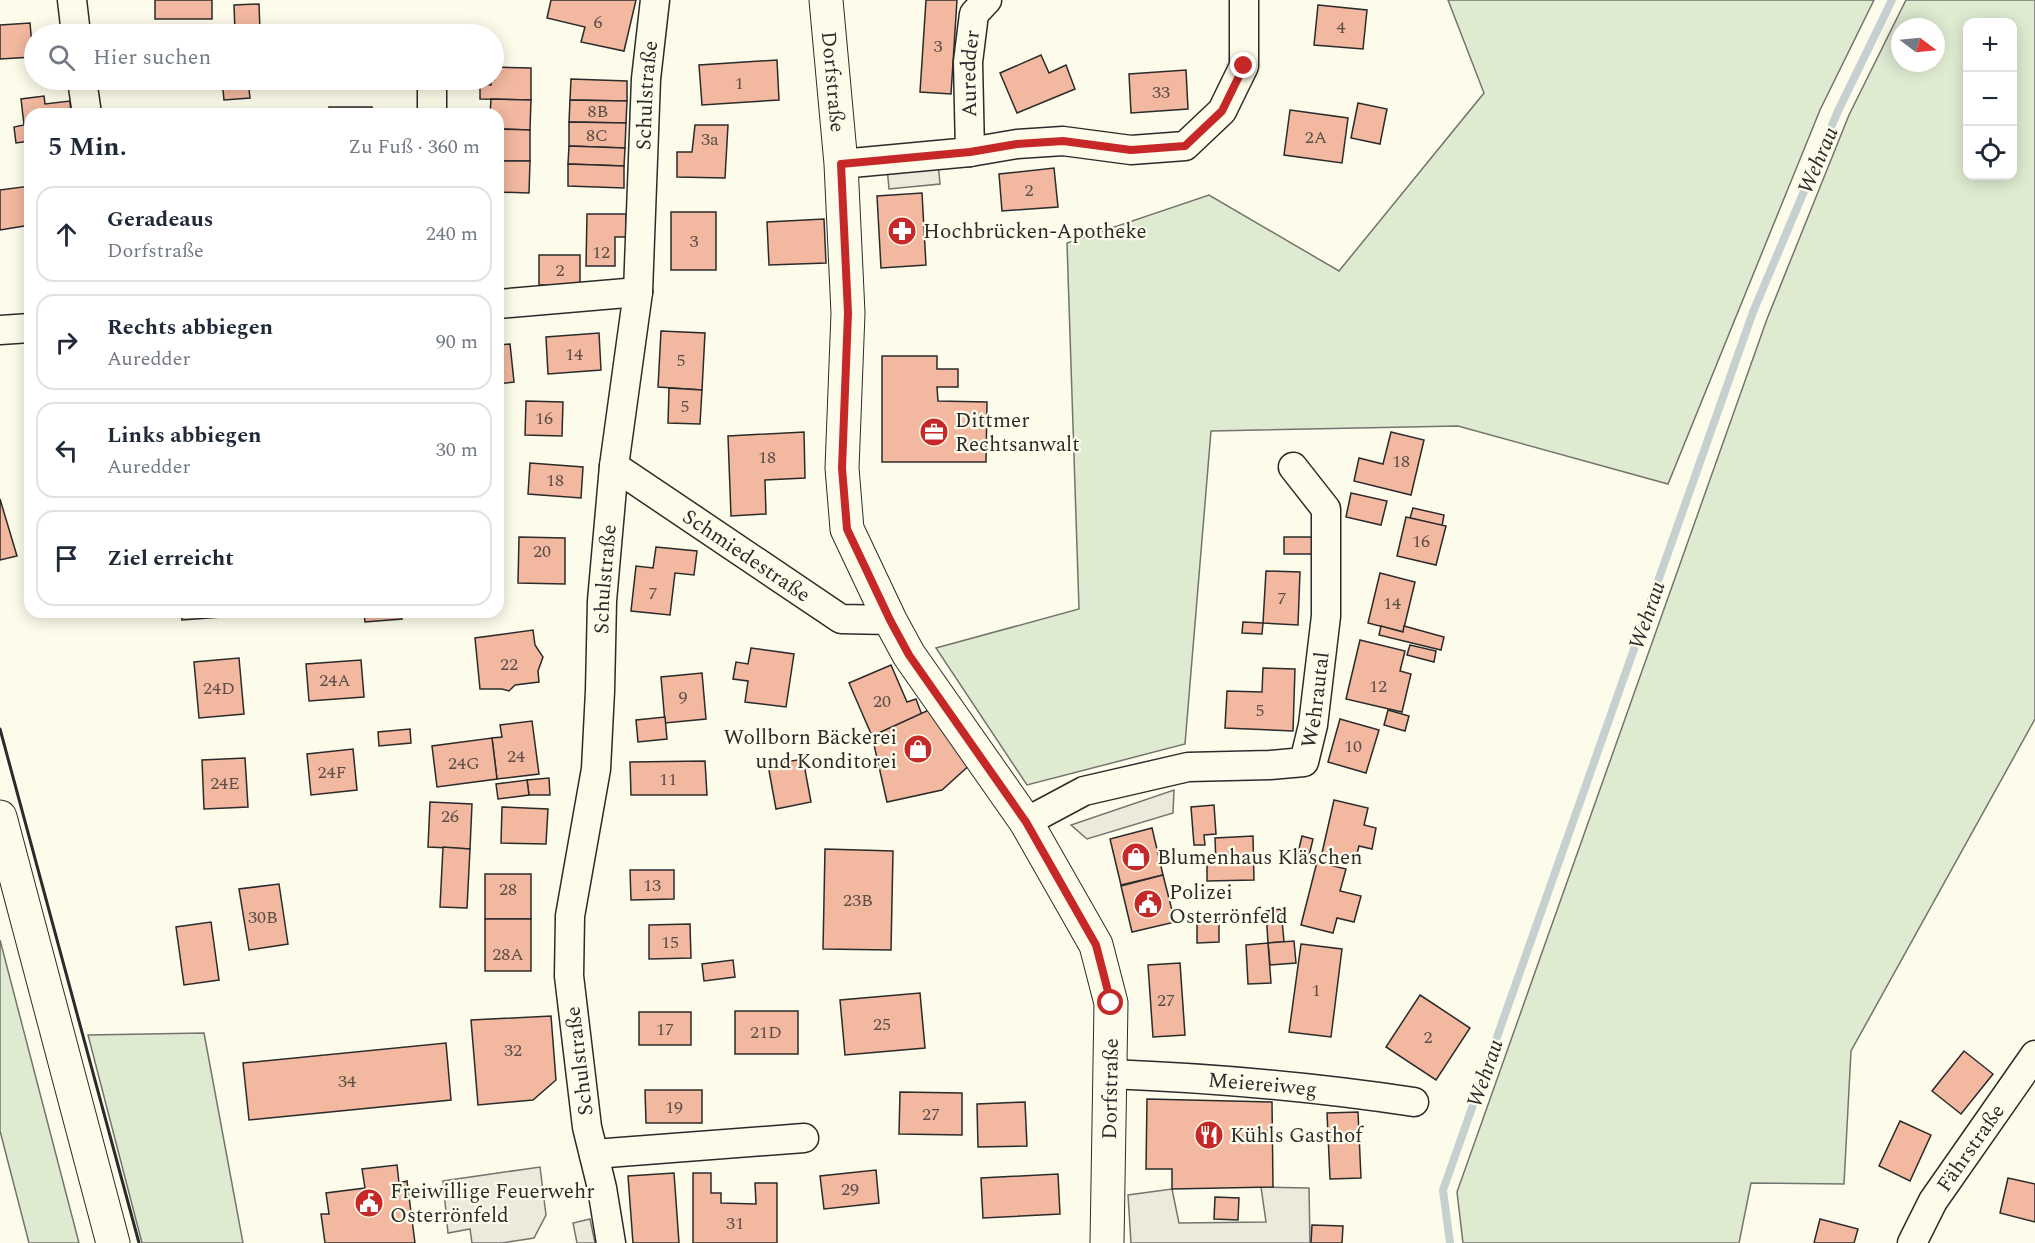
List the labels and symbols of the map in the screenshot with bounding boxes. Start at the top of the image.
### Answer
house number: 6 [594,9,603,36]
house number: 4 [1337,14,1346,41]
north arrow [1891,18,1945,72]
street label: Auredder [953,28,989,118]
street label: Dorfstraße [812,30,853,134]
house number: 3 [934,33,943,60]
street label: Schulstraße [628,39,667,151]
route end [1230,52,1256,78]
house number: 1 [735,70,744,97]
house number: 33 [1152,79,1170,106]
house number: 8B [588,98,608,125]
water label: Wehrau [1789,121,1848,199]
house number: 8C [586,122,608,149]
house number: 2A [1305,124,1327,151]
house number: 3a [701,126,719,153]
house number: 2 [1025,177,1034,204]
pharmacy icon: Hochbrücken-Apotheke [886,215,918,247]
place label: Hochbrücken-Apotheke [923,216,1147,248]
house number: 3 [690,228,699,255]
house number: 12 [592,239,610,266]
house number: 2 [556,257,565,284]
house number: 14 [565,341,583,368]
house number: 5 [677,347,686,374]
house number: 5 [681,393,690,420]
house number: 16 [535,405,553,432]
place label: Dittmer Rechtsanwalt [955,405,1080,461]
office icon: Dittmer Rechtsanwalt [918,416,950,448]
house number: 18 [758,444,776,471]
house number: 18 [1392,448,1410,475]
house number: 18 [546,467,564,494]
street label: Schmiedestraße [676,501,817,611]
street label: Schulstraße [586,523,626,634]
house number: 16 [1412,528,1430,555]
house number: 20 [533,538,551,565]
water label: Wehrau [1620,576,1675,654]
house number: 7 [649,580,658,607]
house number: 7 [1278,585,1287,612]
house number: 14 [1383,590,1401,617]
street label: Wehrautal [1293,650,1339,752]
house number: 22 [500,651,518,678]
house number: 24A [319,667,351,694]
house number: 12 [1369,673,1387,700]
house number: 24D [203,675,235,702]
house number: 9 [679,684,688,711]
house number: 20 [873,688,891,715]
house number: 5 [1256,697,1265,724]
place label: Wollborn Bäckerei und Konditorei [723,722,897,778]
shop icon: Wollborn Bäckerei und Konditorei [902,733,934,765]
house number: 10 [1344,733,1362,760]
house number: 24 [507,743,525,770]
house number: 24G [448,750,480,777]
house number: 24F [317,759,347,786]
house number: 11 [659,766,677,793]
house number: 24E [210,770,240,797]
house number: 26 [441,803,459,830]
shop icon: Blumenhaus Kläschen [1120,841,1152,873]
place label: Blumenhaus Kläschen [1157,842,1362,874]
house number: 13 [643,872,661,899]
house number: 28 [499,876,517,903]
place label: Polizei Osterrönfeld [1169,877,1288,933]
house number: 23B [843,887,873,914]
public building icon: Polizei Osterrönfeld [1132,888,1164,920]
house number: 30B [248,904,278,931]
house number: 15 [661,929,679,956]
house number: 28A [492,941,524,968]
house number: 1 [1312,977,1321,1004]
house number: 27 [1157,987,1175,1014]
route start [1097,989,1123,1015]
street label: Schulstraße [557,1004,603,1117]
house number: 25 [873,1011,891,1038]
house number: 17 [656,1016,674,1043]
house number: 21D [750,1019,782,1046]
house number: 2 [1424,1024,1433,1051]
water label: Wehrau [1458,1034,1513,1112]
house number: 32 [504,1037,522,1064]
street label: Dorfstraße [1094,1038,1128,1140]
street label: Meiereiweg [1207,1064,1319,1106]
house number: 34 [338,1068,356,1095]
house number: 19 [665,1094,683,1121]
street label: Fährstraße [1929,1098,2013,1199]
house number: 27 [922,1101,940,1128]
restaurant icon: Kühls Gasthof [1193,1119,1225,1151]
place label: Kühls Gasthof [1230,1120,1364,1152]
place label: Freiwillige Feuerwehr Osterrönfeld [390,1176,595,1232]
house number: 29 [841,1176,859,1203]
public building icon: Freiwillige Feuerwehr Osterrönfeld [353,1187,385,1219]
house number: 31 [726,1210,744,1237]

